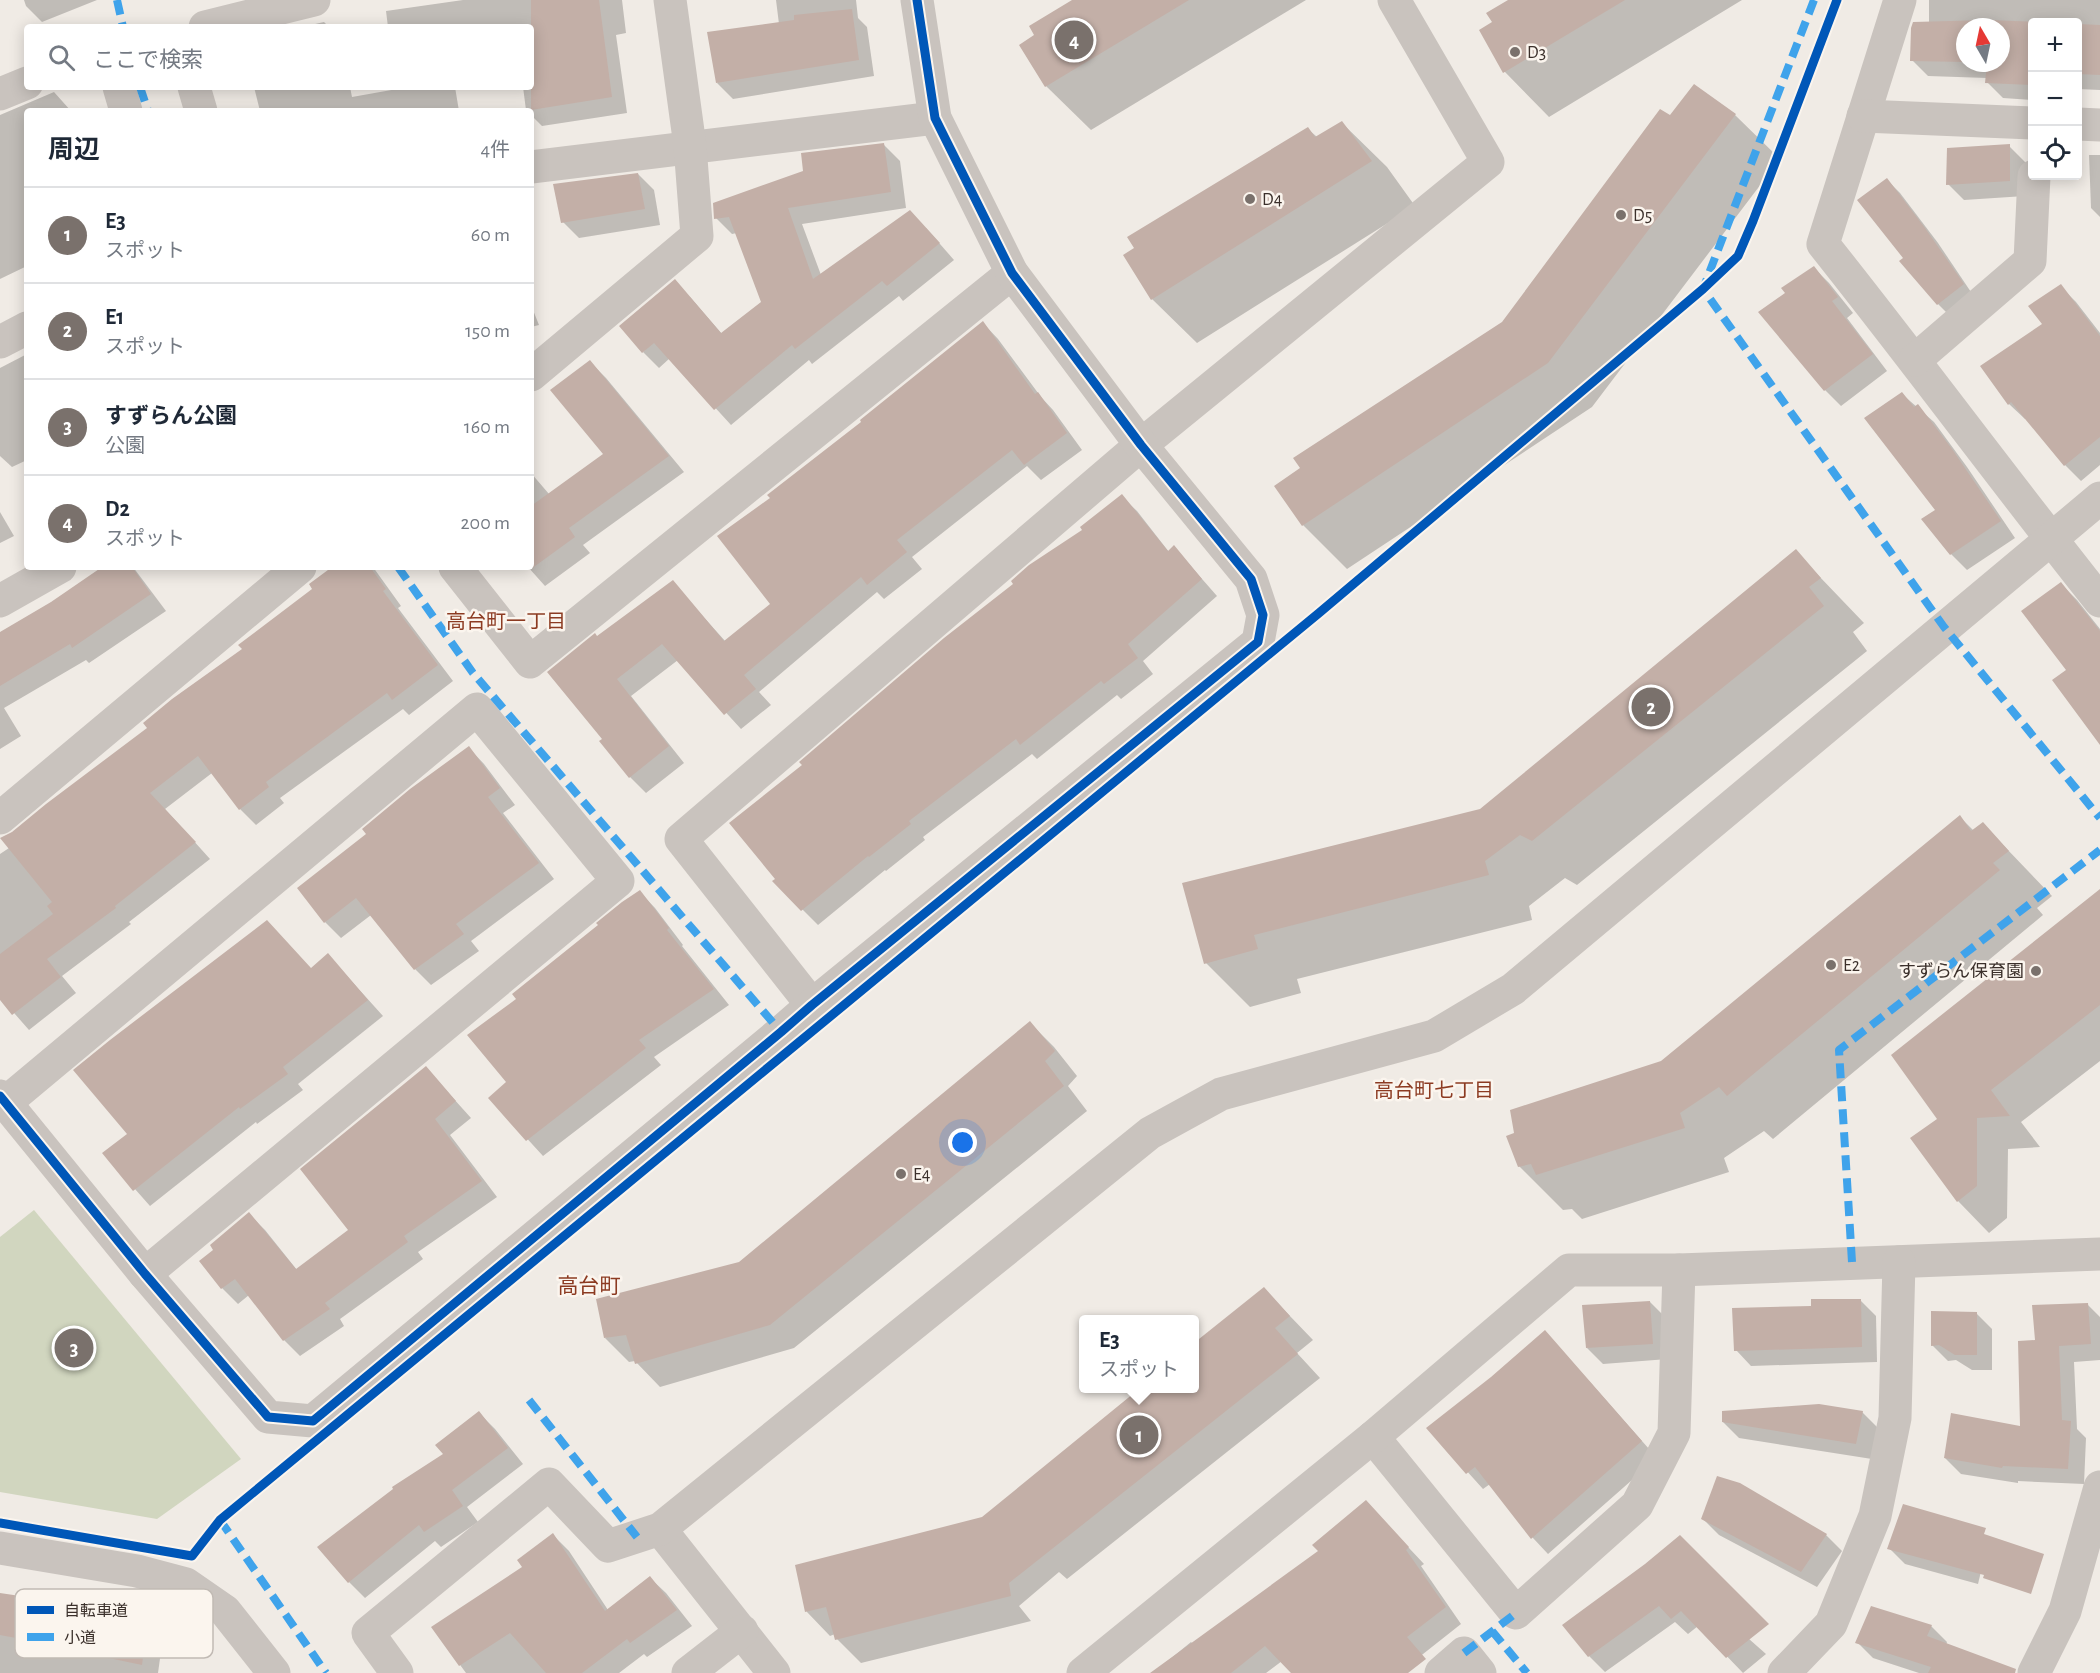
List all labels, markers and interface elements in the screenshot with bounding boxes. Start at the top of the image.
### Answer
pin: 4 [1054,18,1094,63]
north arrow [1956,18,2010,72]
map controls [2028,18,2082,180]
button: + [2028,18,2082,72]
search box [24,24,534,90]
icon: search [45,41,78,74]
place label: D3 [1527,44,1546,62]
marker: D3 [1508,45,1522,59]
text: ここで検索 [93,49,203,71]
button: − [2028,72,2082,126]
button: locate [2028,126,2082,180]
text: 周辺 [48,137,100,163]
text: 4件 [480,140,510,160]
place label: D4 [1262,191,1283,209]
marker: D4 [1243,192,1257,206]
place label: D5 [1633,207,1652,225]
marker: D5 [1614,208,1628,222]
text: E3 [105,210,126,232]
text: 1 [64,225,71,245]
text: 60 m [471,225,510,245]
text: スポット [105,241,185,261]
text: E1 [105,306,124,328]
text: 2 [63,321,72,341]
text: 150 m [465,321,510,341]
text: スポット [105,337,185,357]
text: すずらん公園 [105,405,237,427]
text: 3 [63,417,72,437]
text: 160 m [464,417,510,437]
text: 公園 [105,436,145,456]
text: D2 [105,498,130,520]
text: 4 [62,513,73,533]
text: 200 m [460,513,510,533]
text: スポット [105,529,185,549]
district label: 高台町一丁目 [446,611,566,632]
pin: 2 [1632,684,1670,730]
place label: E2 [1843,957,1860,975]
marker: E2 [1824,958,1838,972]
place label: すずらん保育園 [1898,962,2024,981]
marker: すずらん保育園 [2029,964,2043,978]
district label: 高台町七丁目 [1374,1080,1494,1101]
your location [948,1128,977,1157]
place label: E4 [913,1166,931,1184]
marker: E4 [894,1167,908,1181]
district label: 高台町 [558,1275,621,1297]
popup [1079,1315,1199,1393]
pin: 3 [54,1326,94,1370]
text: E3 [1099,1329,1120,1351]
text: スポット [1099,1360,1179,1380]
pin: 1 [1120,1412,1158,1458]
legend [15,1589,213,1658]
text: 自転車道 [64,1602,128,1619]
text: 小道 [64,1629,96,1646]

